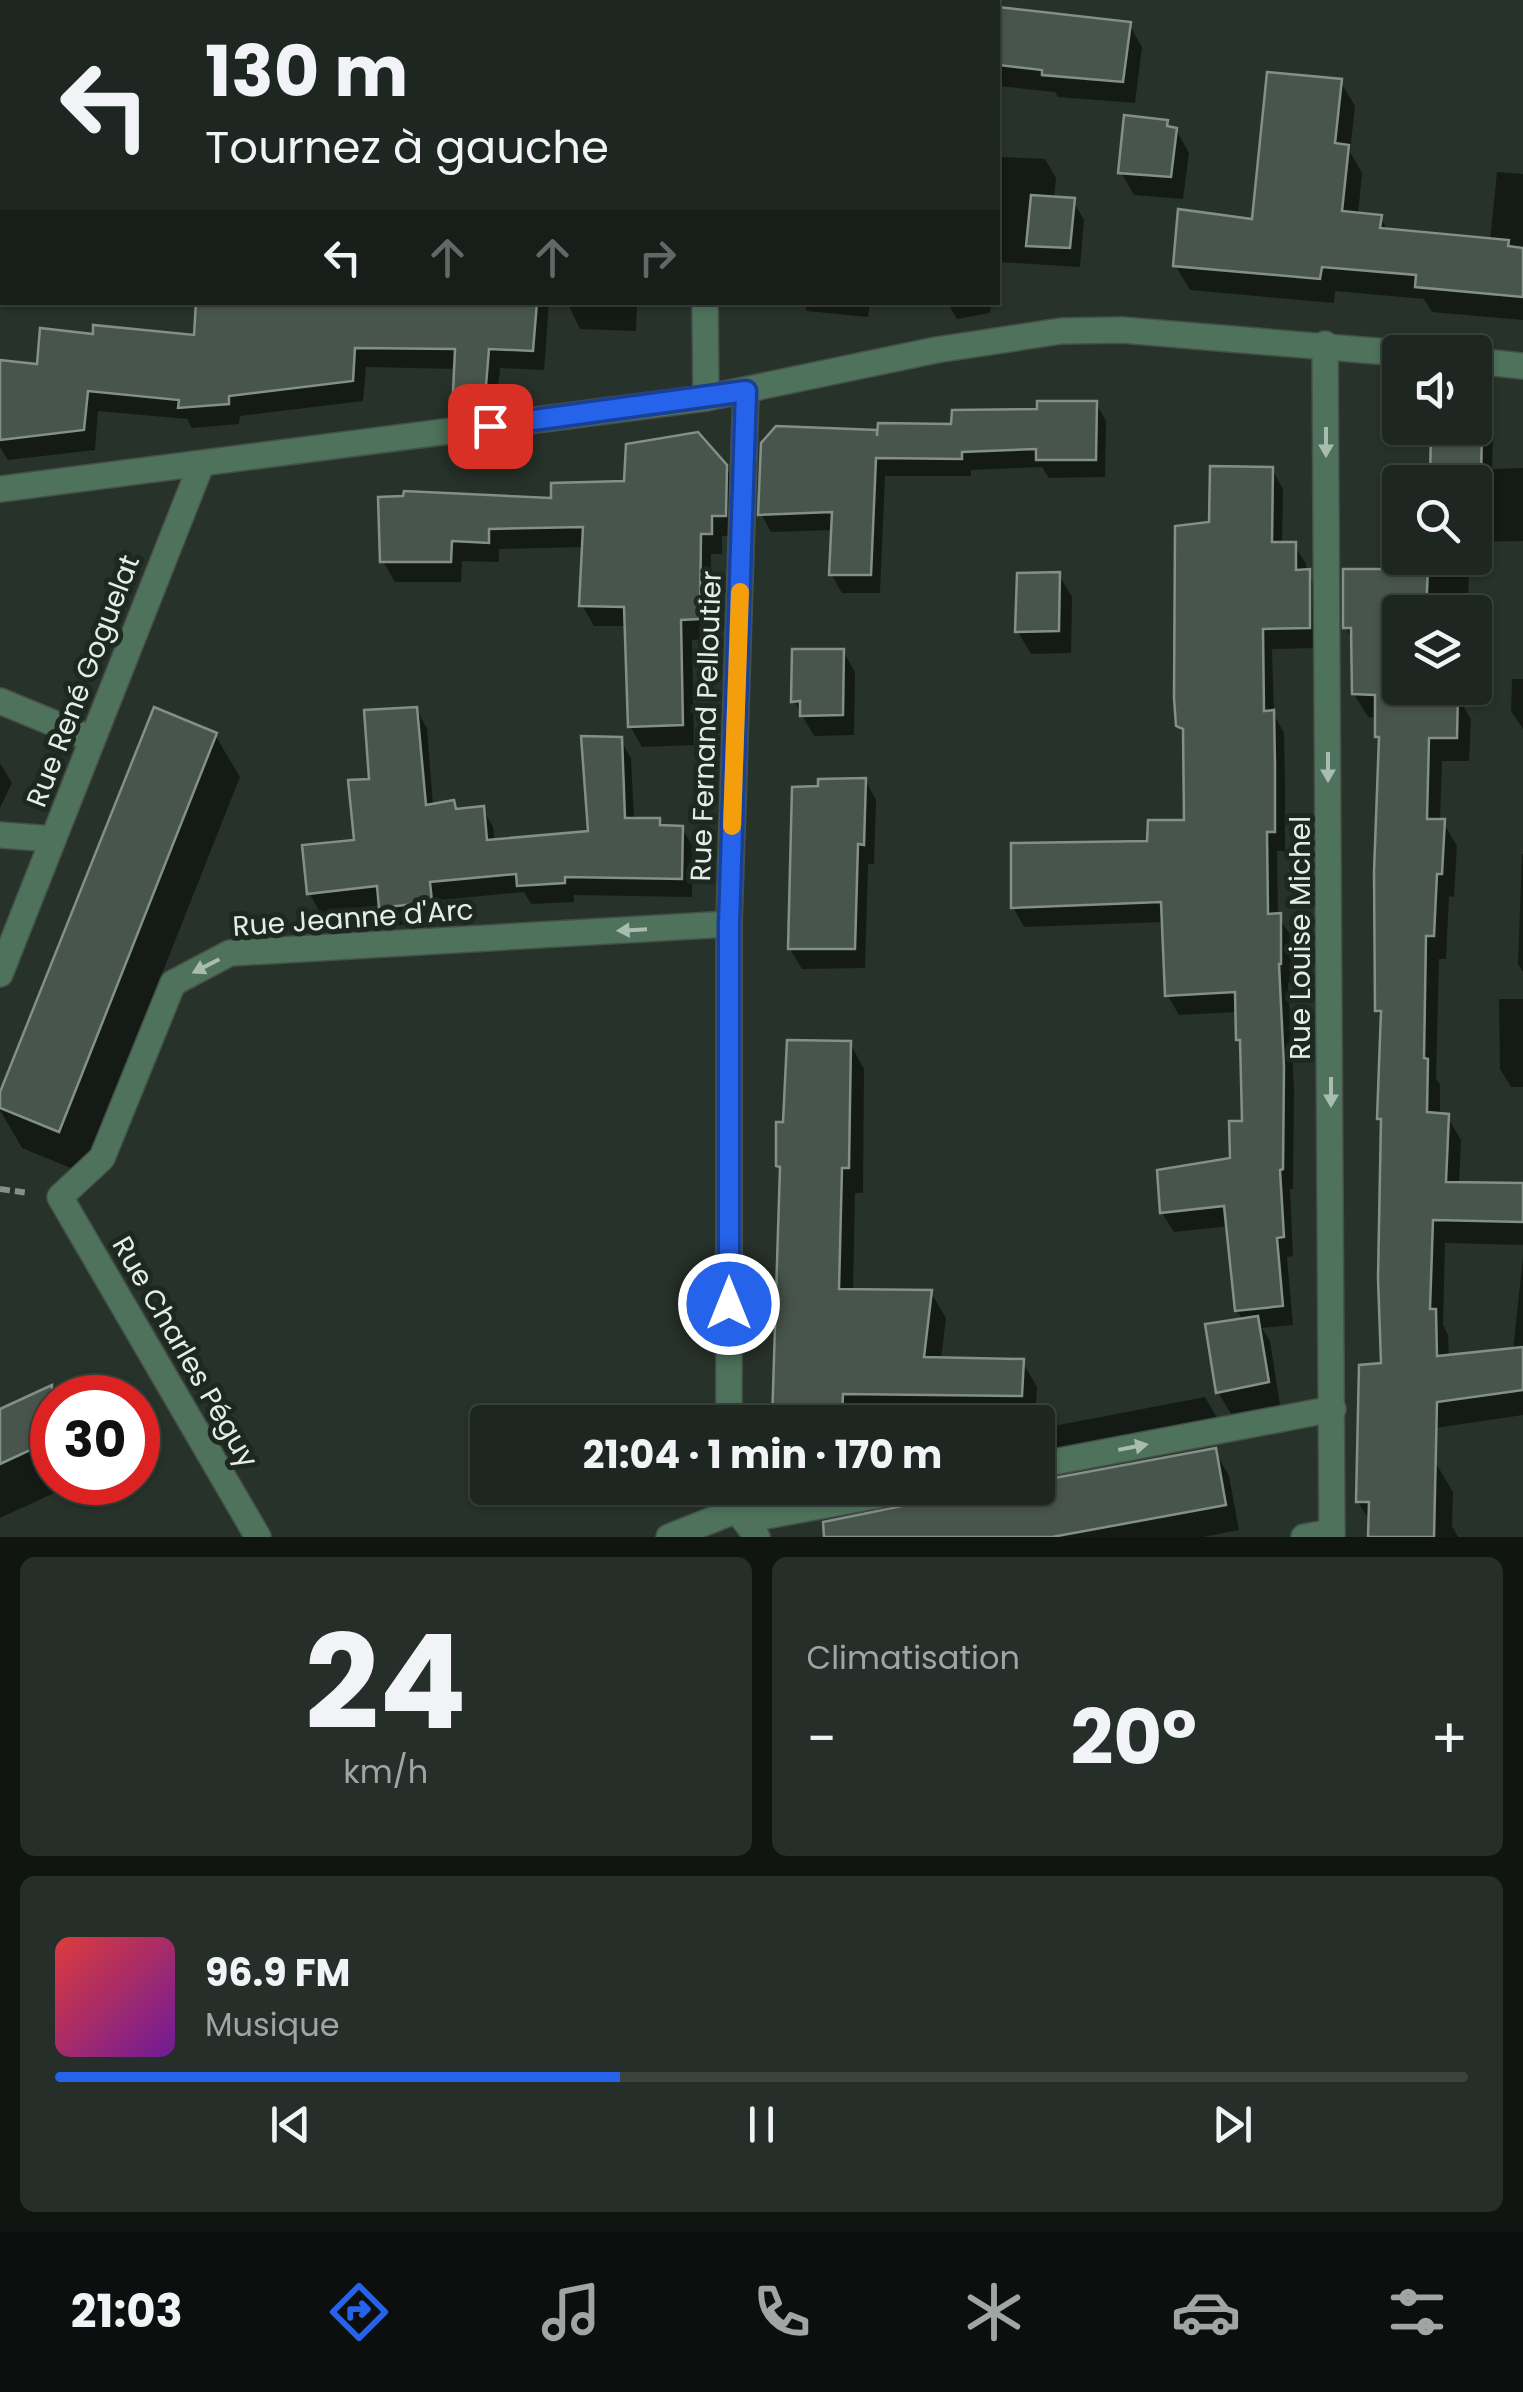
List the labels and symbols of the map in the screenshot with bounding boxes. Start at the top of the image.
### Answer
pin [448,384,533,469]
one-way arrow [1318,426,1334,458]
street label: Rue René Goguelat [17,549,149,813]
street label: Rue Fernand Pelloutier [681,570,731,882]
one-way arrow [1321,751,1337,783]
street label: Rue Louise Michel [1281,816,1320,1060]
street label: Rue Jeanne d'Arc [231,890,475,946]
one-way arrow [615,922,647,938]
one-way arrow [191,957,220,974]
one-way arrow [1323,1076,1339,1108]
street label: Rue Charles Péguy [103,1229,267,1475]
position arrow [677,1252,781,1356]
speed limit sign: 30 [30,1375,160,1505]
one-way arrow [1118,1439,1150,1454]

